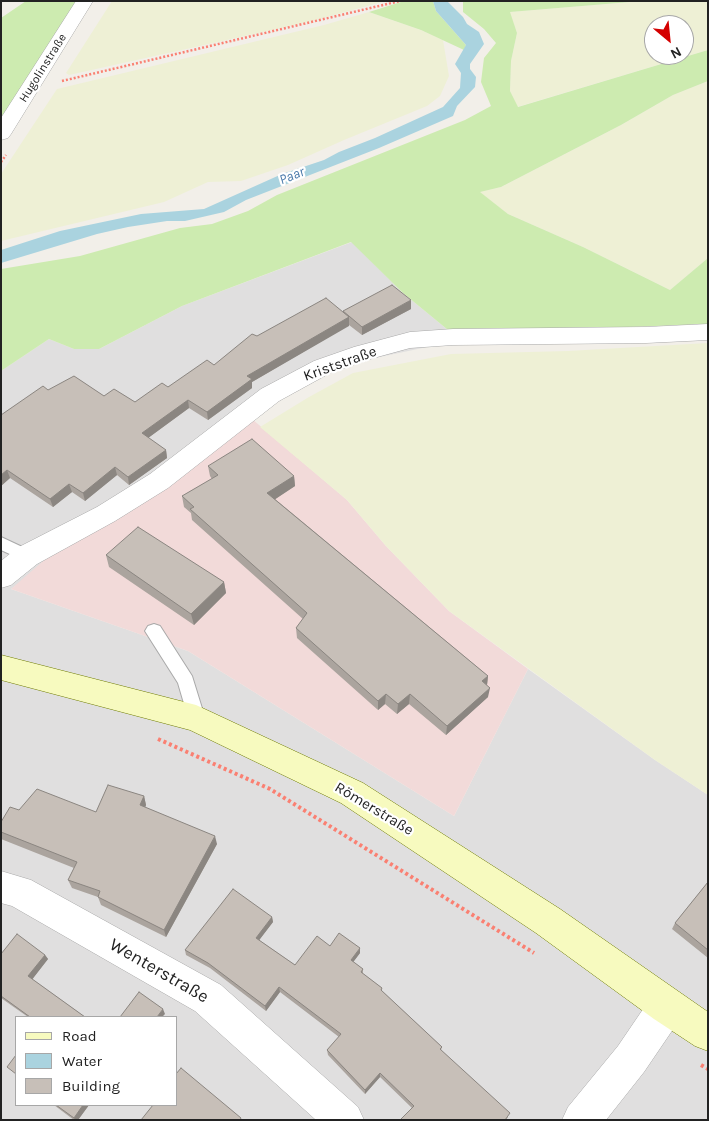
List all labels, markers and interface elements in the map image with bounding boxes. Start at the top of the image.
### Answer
north arrow [644,15,694,65]
street label: Hugolinstraße [16,31,70,105]
text: N [667,43,684,63]
water label: Paar [277,163,307,189]
street label: Kriststraße [301,342,379,386]
street label: Römerstraße [331,778,417,840]
street label: Wenterstraße [106,934,212,1008]
legend [15,1016,178,1106]
text: Road [62,1027,97,1045]
text: Water [62,1052,102,1070]
text: Building [62,1077,120,1095]

